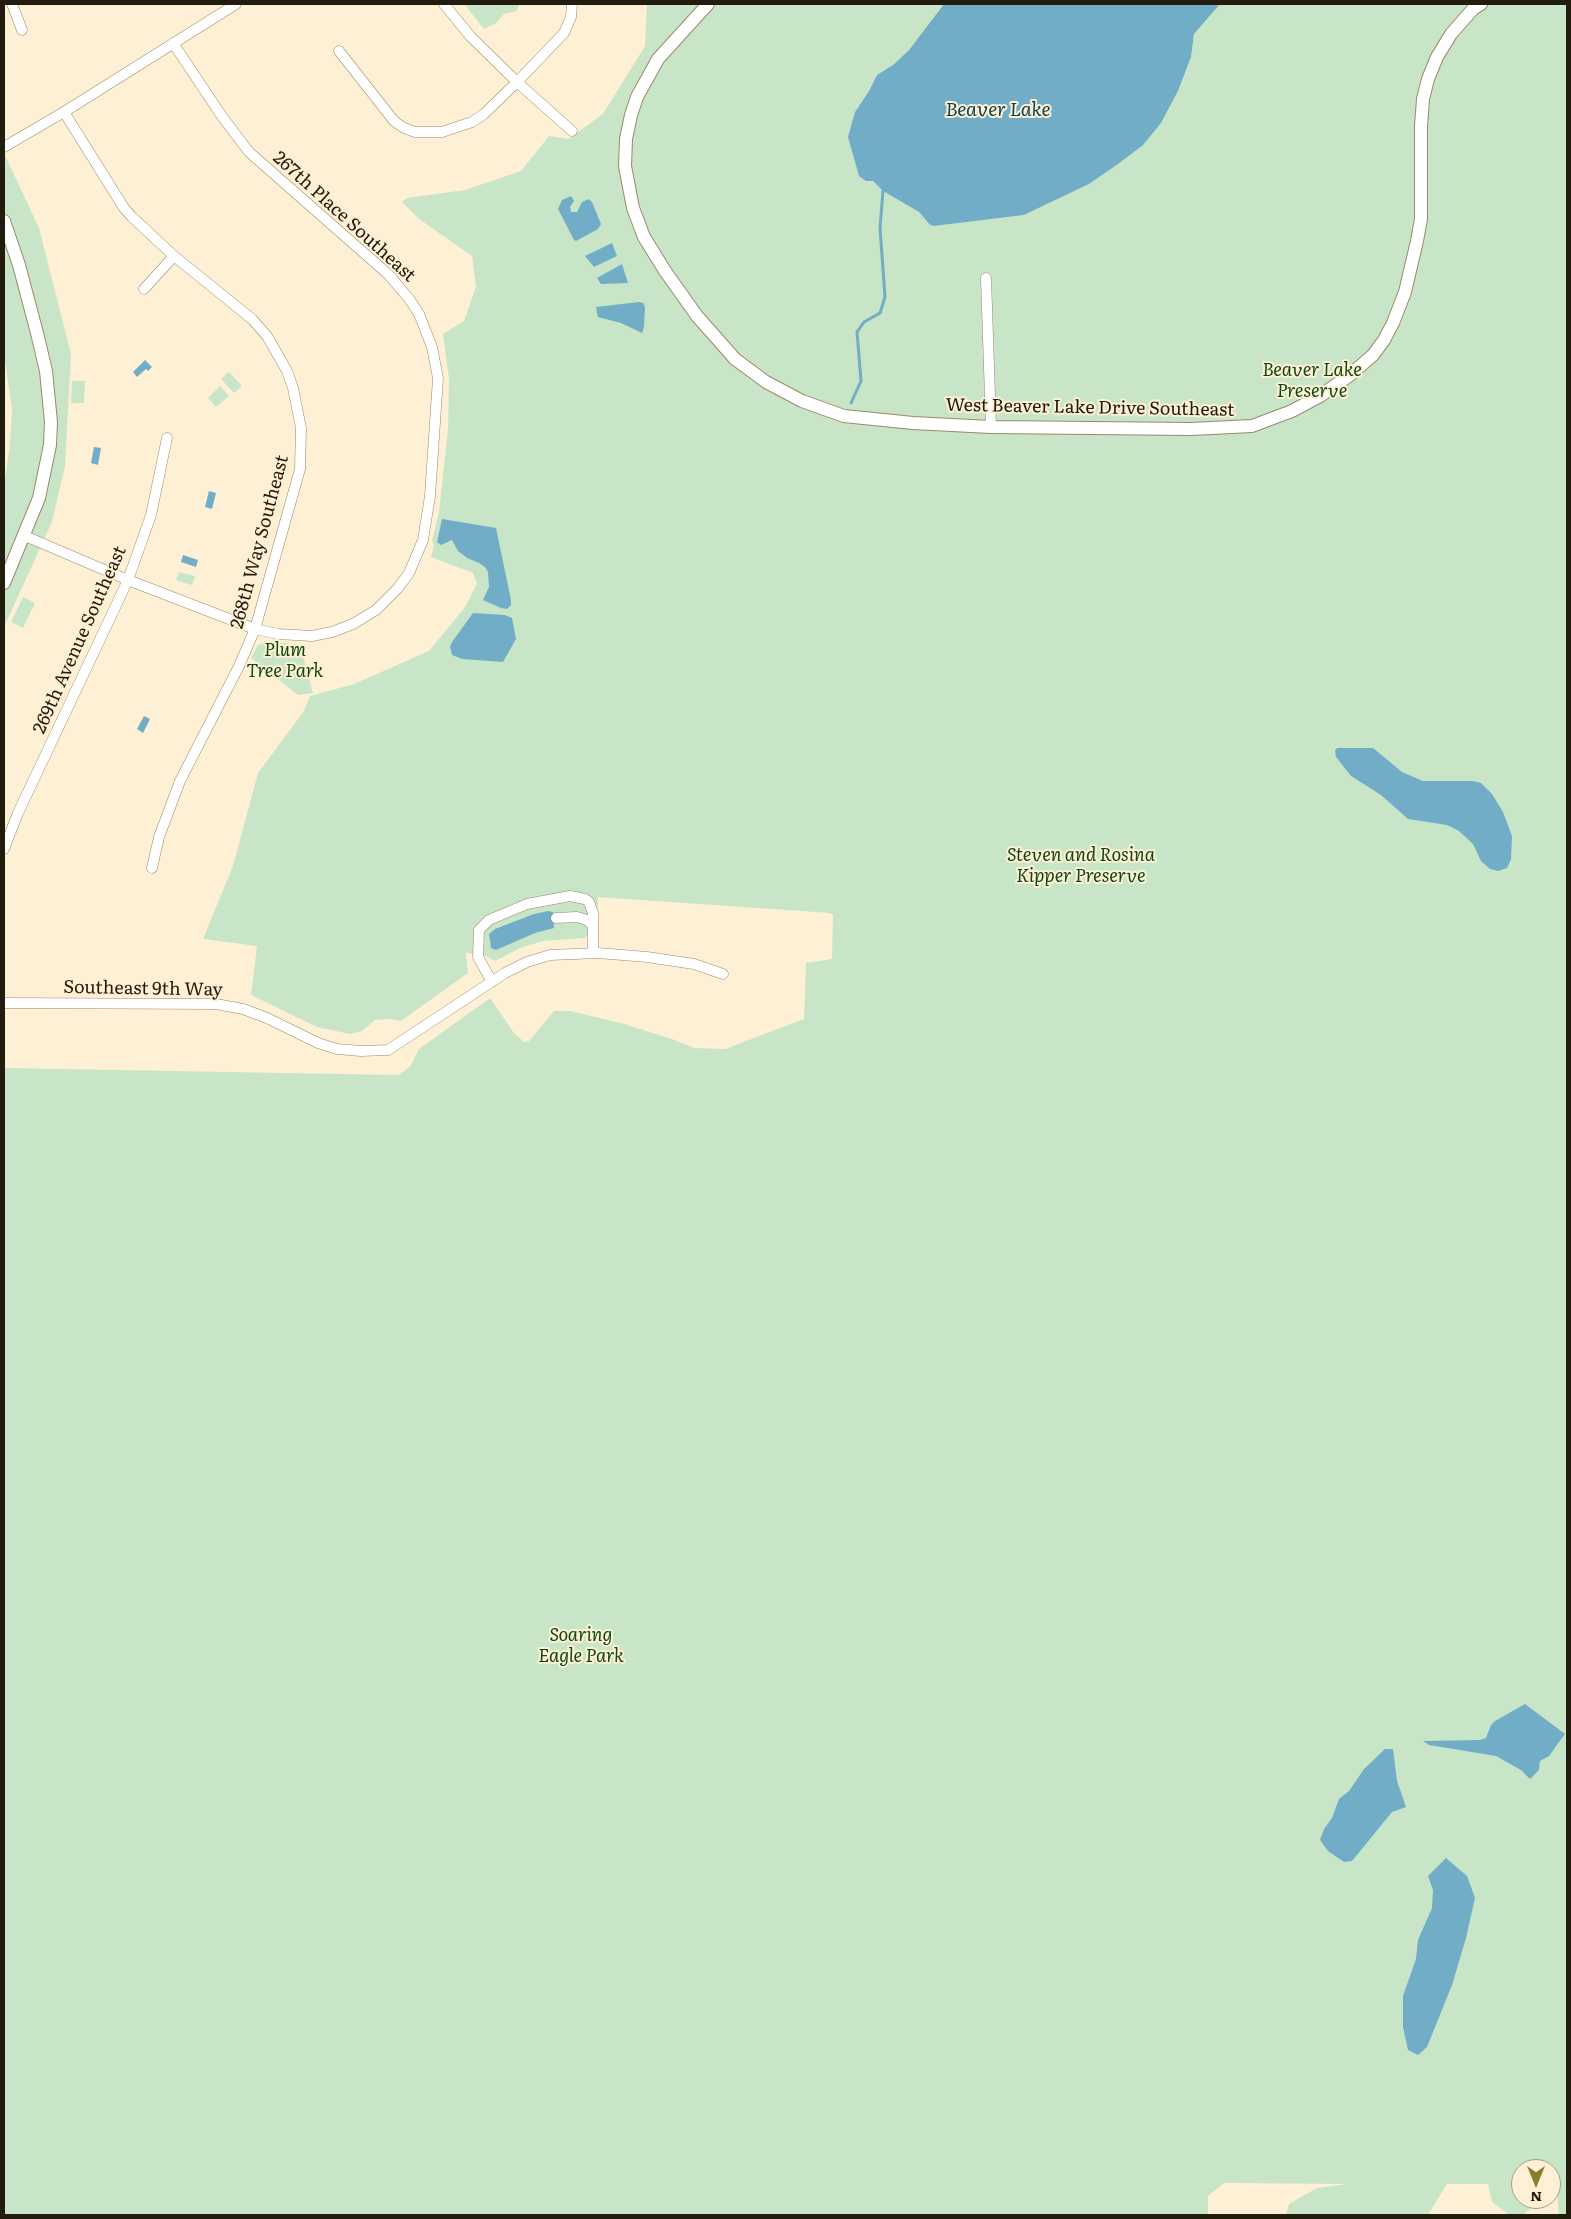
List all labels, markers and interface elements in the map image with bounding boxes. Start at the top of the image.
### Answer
water label: Beaver Lake [946,99,1050,121]
street label: 267th Place Southeast [268,147,420,287]
park label: Beaver Lake Preserve [1262,360,1362,402]
street label: West Beaver Lake Drive Southeast [945,395,1235,421]
street label: 268th Way Southeast [226,453,294,631]
street label: 269th Avenue Southeast [29,543,131,737]
park label: Plum Tree Park [246,640,324,682]
park label: Steven and Rosina Kipper Preserve [1007,845,1155,888]
street label: Southeast 9th Way [63,977,223,1001]
park label: Soaring Eagle Park [538,1625,624,1668]
north arrow [1511,2159,1561,2209]
text: N [1530,2188,1542,2208]

